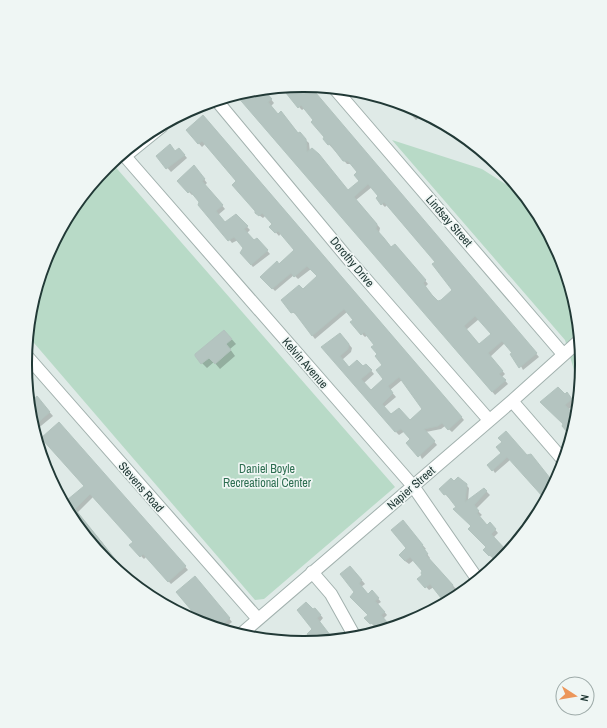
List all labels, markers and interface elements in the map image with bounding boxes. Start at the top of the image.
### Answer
street label: Lindsay Street [422,192,476,250]
street label: Dorothy Drive [326,234,378,290]
street label: Kelvin Avenue [278,334,332,392]
street label: Stevens Road [115,458,167,516]
park label: Daniel Boyle Recreational Center [223,461,312,491]
street label: Napier Street [384,463,439,513]
north arrow [555,676,595,716]
text: N [577,693,592,703]

